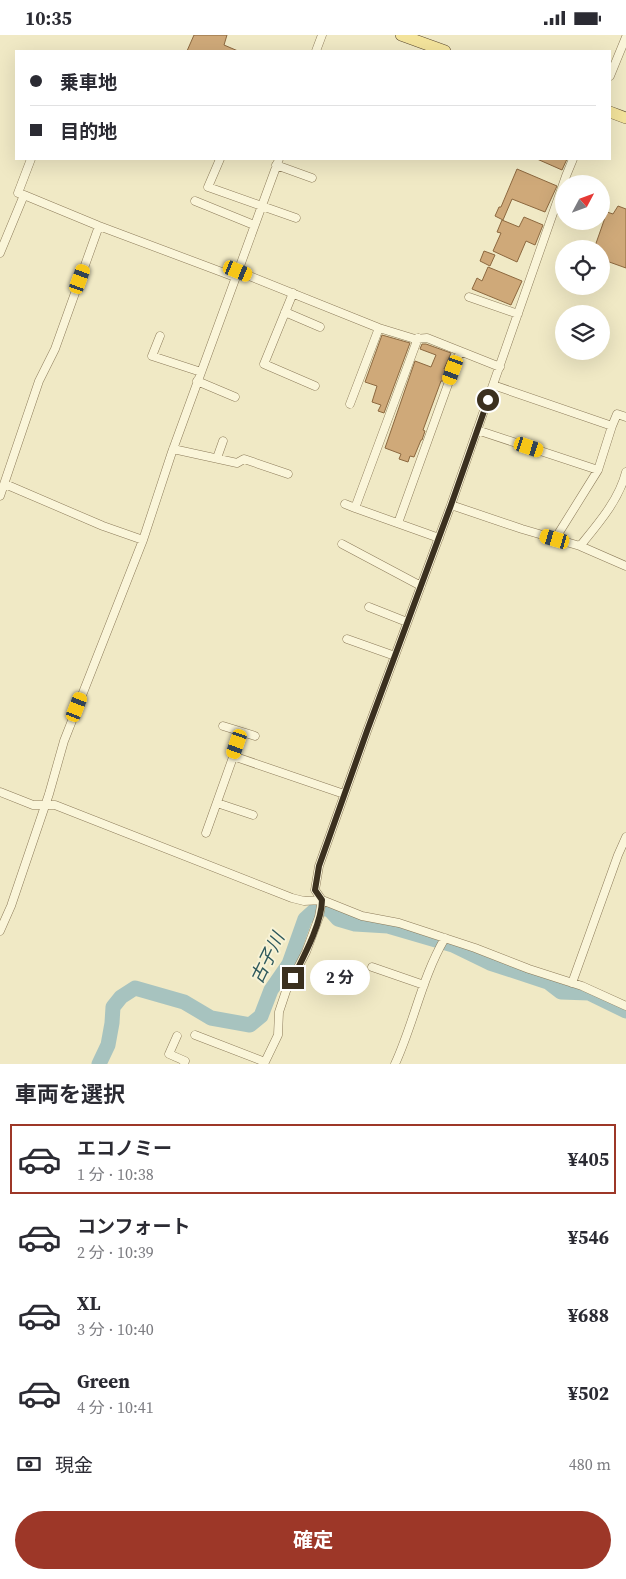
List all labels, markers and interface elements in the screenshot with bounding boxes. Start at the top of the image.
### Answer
text: 10:35 [25,5,72,31]
text: 乗車地 [60,69,117,95]
text: 目的地 [60,118,117,144]
north arrow [555,175,610,230]
map controls [555,175,610,360]
button: locate [555,240,610,295]
car [221,258,254,284]
car [67,262,92,296]
button: layers [555,305,610,360]
car [440,353,465,387]
route start [477,389,499,411]
car [512,435,545,459]
car [538,528,571,550]
car [64,690,89,724]
car [225,727,248,761]
water label: 古子川 [244,926,291,988]
callout: 2 分 [310,961,370,995]
text: 2 分 [326,966,354,988]
route end [282,967,304,989]
text: 車両を選択 [15,1079,125,1109]
text: エコノミー [77,1135,172,1161]
icon: car [17,1137,62,1182]
text: ¥405 [568,1146,609,1172]
text: 1 分 · 10:38 [77,1163,154,1185]
text: コンフォート [77,1213,190,1239]
icon: car [17,1215,62,1260]
text: ¥546 [568,1224,609,1250]
text: 2 分 · 10:39 [77,1241,154,1263]
text: XL [77,1290,100,1316]
icon: car [17,1293,62,1338]
text: ¥688 [568,1302,609,1328]
text: 3 分 · 10:40 [77,1318,154,1340]
text: Green [77,1368,130,1394]
icon: car [17,1371,62,1416]
text: ¥502 [568,1380,609,1406]
text: 4 分 · 10:41 [77,1396,154,1418]
icon: cash [15,1450,43,1478]
text: 現金 [55,1452,93,1478]
text: 480 m [569,1453,611,1475]
button: 確定 [15,1511,611,1569]

